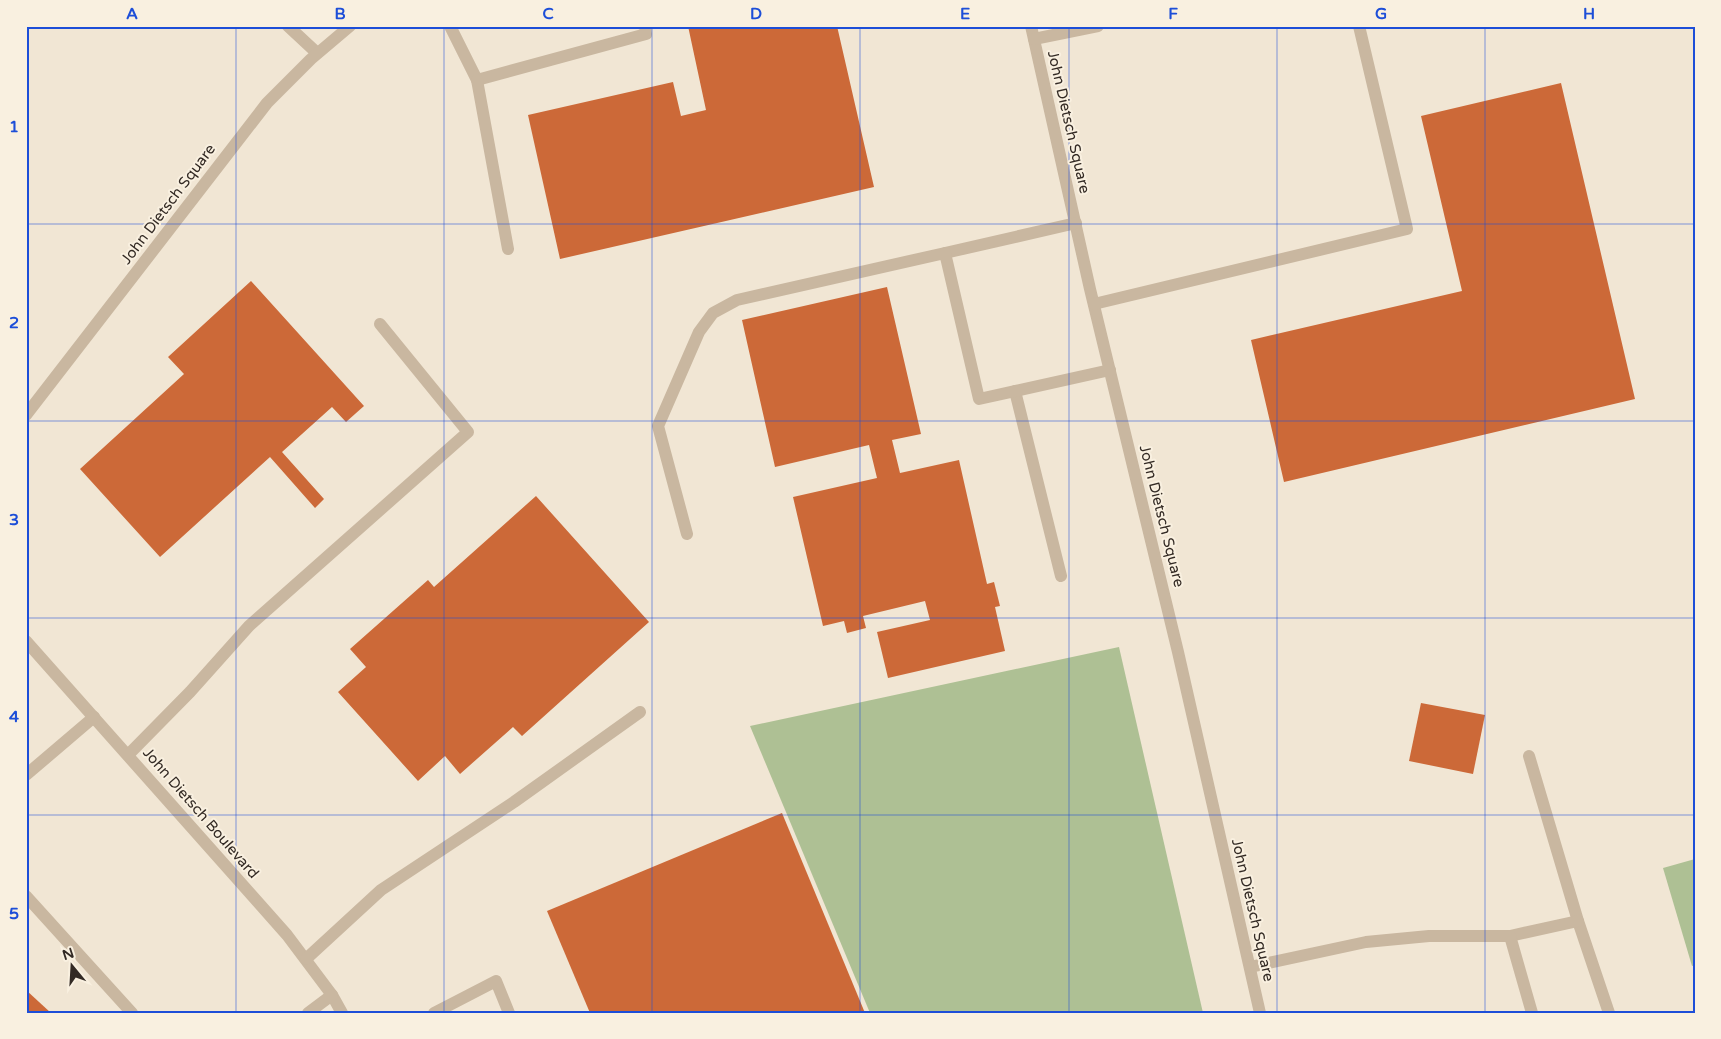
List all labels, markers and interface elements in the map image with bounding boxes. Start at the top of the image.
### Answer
text: A [126,4,138,24]
text: B [334,4,346,24]
text: C [542,4,554,24]
text: D [750,4,762,24]
text: E [960,4,970,24]
text: F [1168,4,1178,24]
text: G [1375,4,1387,24]
text: H [1583,4,1595,24]
street label: John Dietsch Square [1044,49,1094,195]
text: 1 [9,117,19,137]
street label: John Dietsch Square [117,140,219,268]
text: 2 [9,313,19,333]
street label: John Dietsch Square [1136,443,1188,589]
text: 3 [9,510,19,530]
text: 4 [9,707,19,727]
street label: John Dietsch Boulevard [139,744,263,882]
street label: John Dietsch Square [1228,837,1278,983]
text: 5 [9,904,19,924]
north arrow [48,942,98,992]
text: N [60,944,76,964]

